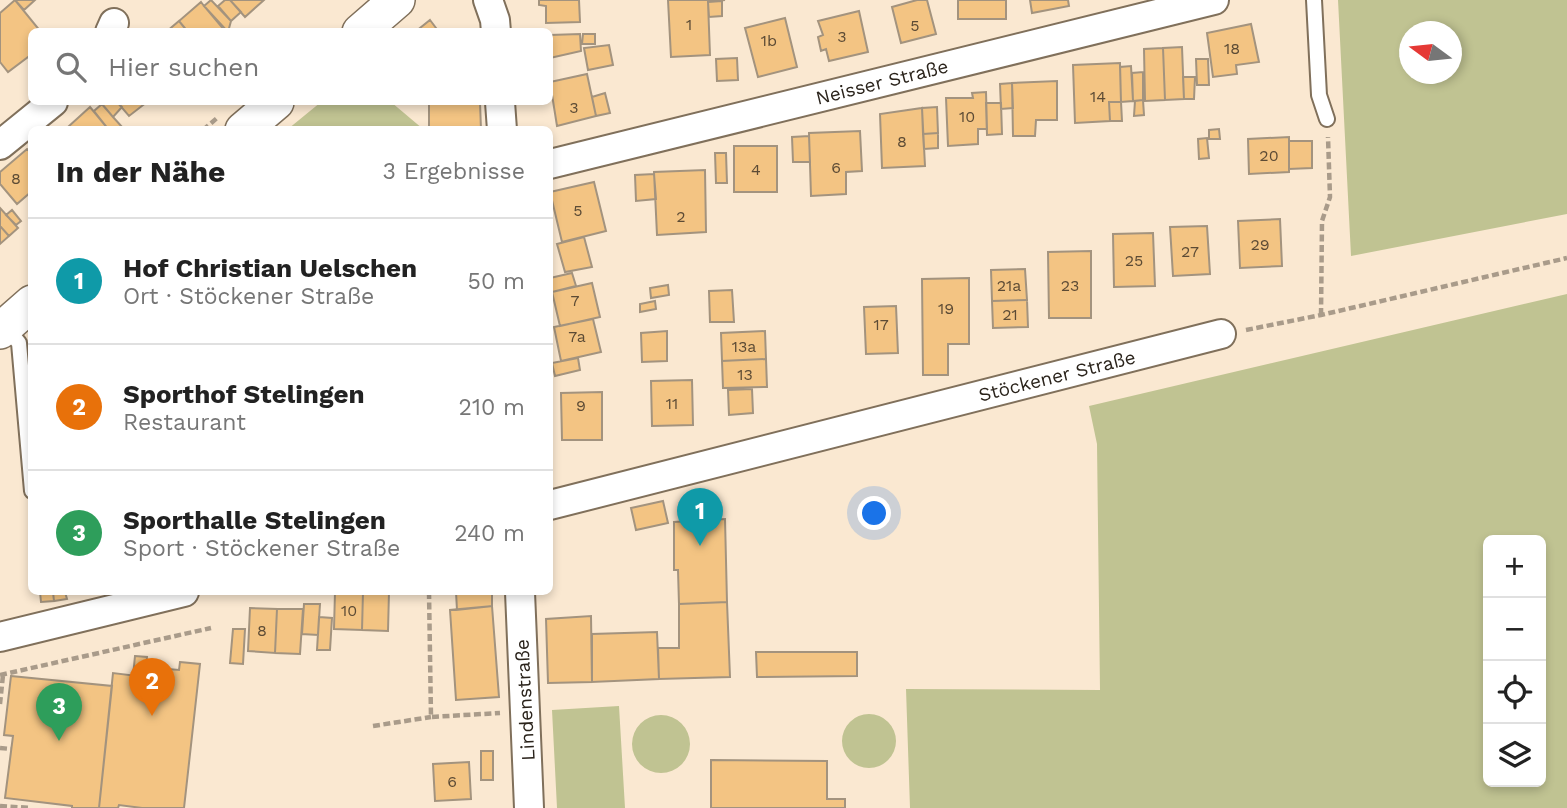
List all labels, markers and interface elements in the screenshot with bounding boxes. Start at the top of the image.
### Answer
house number: 1 [686,15,692,34]
house number: 5 [910,16,920,35]
north arrow [1399,21,1462,84]
house number: 3 [837,27,847,46]
search box [28,28,553,105]
house number: 1b [761,31,777,50]
house number: 18 [1224,39,1240,58]
icon: search [52,48,90,86]
text: Hier suchen [108,52,259,82]
street label: Neisser Straße [813,54,951,110]
house number: 14 [1090,87,1106,106]
house number: 3 [569,98,579,117]
house number: 10 [959,107,975,126]
house number: 8 [897,132,907,151]
house number: 20 [1259,146,1279,165]
text: In der Nähe [56,154,225,189]
text: 3 Ergebnisse [382,158,525,185]
house number: 6 [831,158,841,177]
house number: 4 [751,160,761,179]
house number: 8 [11,169,21,188]
house number: 5 [573,201,583,220]
house number: 2 [676,207,686,226]
house number: 29 [1250,235,1270,254]
house number: 27 [1181,242,1199,261]
house number: 25 [1125,251,1143,270]
text: Hof Christian Uelschen [123,253,417,283]
text: 1 [74,268,84,295]
text: 50 m [468,268,525,295]
house number: 21a [997,276,1021,295]
house number: 23 [1061,276,1079,295]
text: Ort · Stöckener Straße [123,283,374,310]
house number: 7 [571,291,580,310]
house number: 19 [938,299,954,318]
house number: 21 [1002,305,1018,324]
house number: 17 [873,315,889,334]
house number: 7a [568,327,586,346]
house number: 13a [732,337,756,356]
street label: Stöckener Straße [976,345,1138,407]
house number: 13 [737,365,753,384]
text: Sporthof Stelingen [123,379,365,409]
text: 2 [72,394,86,421]
text: 210 m [459,394,525,421]
house number: 11 [666,394,678,413]
house number: 9 [576,396,586,415]
text: Restaurant [123,409,246,436]
pin: 1 [677,488,723,546]
your location [857,496,891,530]
text: Sporthalle Stelingen [123,505,386,535]
text: 3 [72,520,86,547]
text: 240 m [454,520,525,547]
text: Sport · Stöckener Straße [123,535,400,562]
map controls [1483,535,1546,787]
button: + [1483,535,1546,598]
button: − [1483,598,1546,661]
house number: 10 [341,601,357,620]
house number: 8 [257,621,267,640]
street label: Lindenstraße [510,639,540,761]
pin: 2 [129,658,175,716]
button: locate [1483,661,1546,724]
pin: 3 [36,683,82,741]
button: layers [1483,724,1546,787]
house number: 6 [447,772,457,791]

